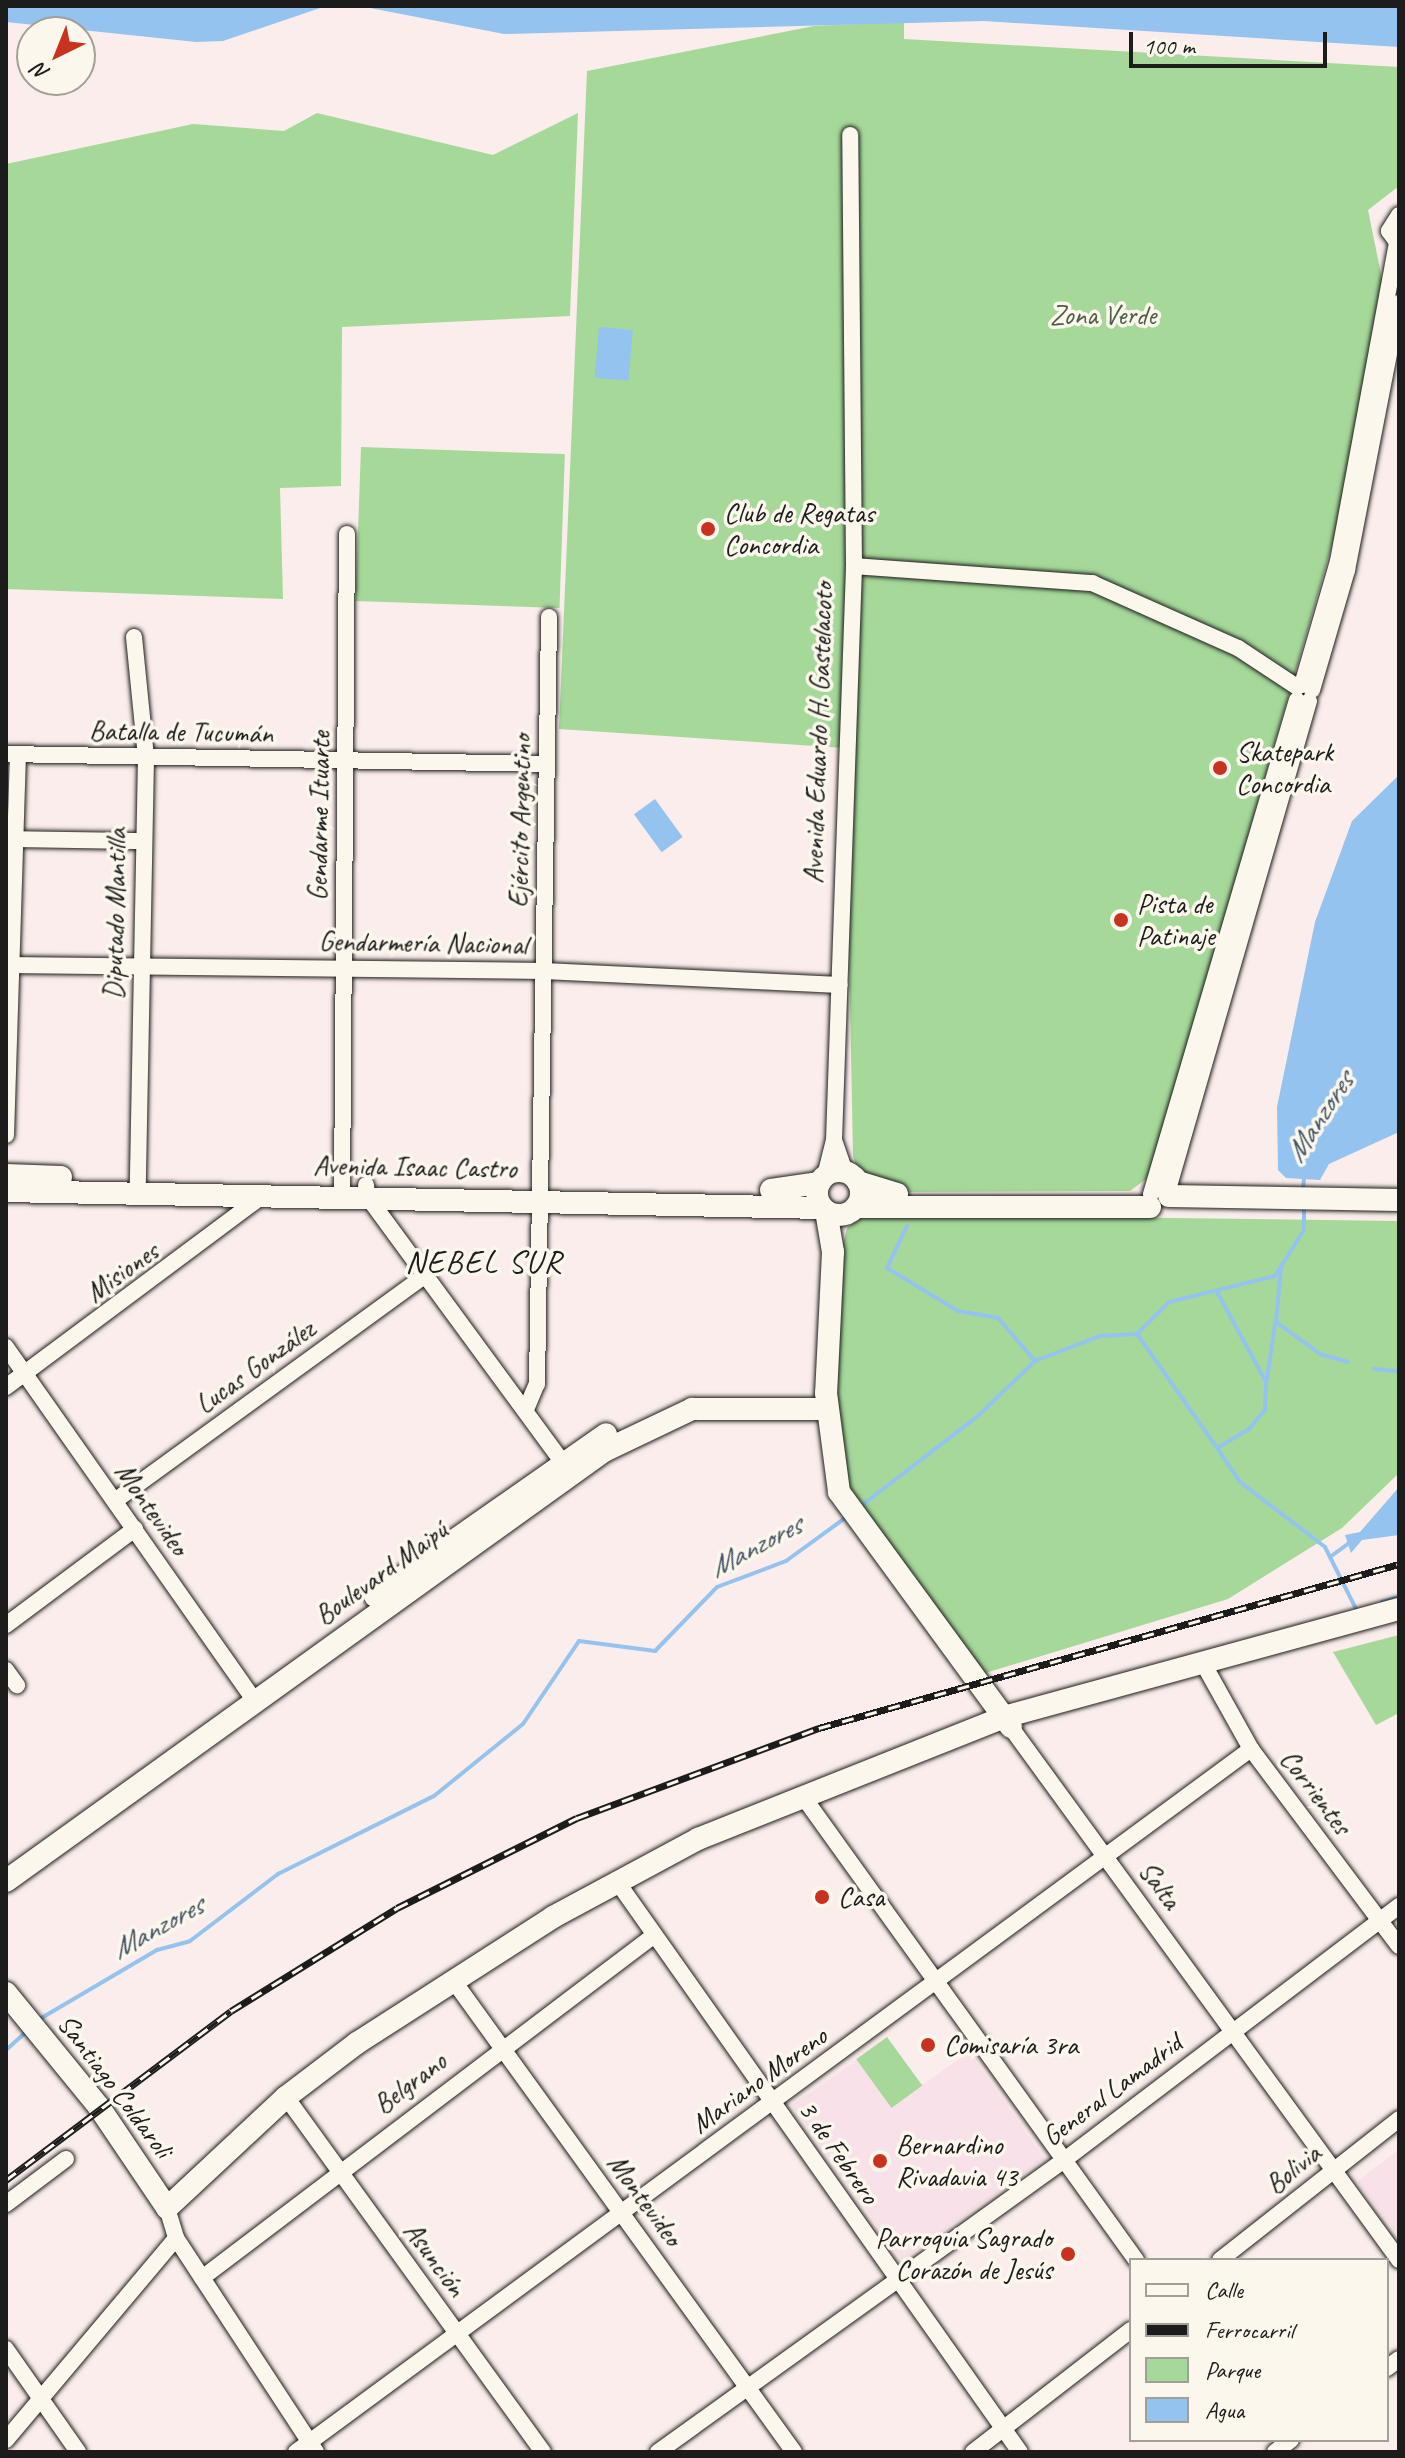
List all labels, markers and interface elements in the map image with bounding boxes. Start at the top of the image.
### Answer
north arrow [16,16,96,96]
scale bar [1133,16,1331,66]
text: 100 m [1143,31,1195,61]
text: N [26,57,56,87]
park label: Zona Verde [1050,298,1156,332]
place label: Club de Regatas Concordia [724,496,874,562]
marker: Club de Regatas Concordia [699,520,717,538]
street label: Avenida Eduardo H. Gastelacoto [796,582,840,884]
street label: Batalla de Tucumán [88,714,274,750]
street label: Gendarme Ituarte [301,731,337,901]
street label: Ejército Argentino [502,734,538,908]
place label: Skatepark Concordia [1236,735,1333,801]
marker: Skatepark Concordia [1211,759,1229,777]
street label: Diputado Mantilla [97,828,133,1000]
place label: Pista de Patinaje [1137,887,1215,953]
marker: Pista de Patinaje [1112,911,1130,929]
street label: Gendarmería Nacional [318,924,528,962]
water label: Manzores [1277,1066,1361,1168]
street label: Avenida Isaac Castro [313,1148,517,1186]
street label: Misiones [79,1234,165,1310]
district label: NEBEL SUR [407,1243,561,1281]
street label: Lucas González [189,1313,321,1421]
street label: Montevideo [108,1456,196,1562]
water label: Manzores [703,1507,807,1585]
street label: Boulevard Maipú [308,1513,454,1633]
street label: Corrientes [1273,1743,1359,1841]
street label: Salta [1131,1855,1189,1915]
place label: Casa [838,1880,884,1914]
water label: Manzores [105,1887,209,1967]
marker: Casa [813,1888,831,1906]
street label: Santiago Coldaroli [50,2008,180,2164]
street label: Mariano Moreno [684,2019,834,2141]
street label: General Lamadrid [1036,2027,1188,2153]
place label: Comisaría 3ra [944,2028,1078,2062]
marker: Comisaría 3ra [919,2036,937,2054]
street label: Belgrano [367,2045,453,2121]
street label: 3 de Febrero [791,2094,887,2210]
place label: Bernardino Rivadavia 43 [896,2128,1017,2194]
street label: Bolivia [1259,2137,1327,2201]
street label: Montevideo [600,2147,690,2253]
marker: Bernardino Rivadavia 43 [871,2152,889,2170]
street label: Asunción [397,2215,473,2303]
place label: Parroquia Sagrado Corazón de Jesús [876,2221,1052,2287]
marker: Parroquia Sagrado Corazón de Jesús [1059,2245,1077,2263]
legend [1129,2258,1389,2442]
text: Calle [1205,2275,1243,2305]
text: Ferrocarril [1205,2315,1294,2345]
text: Parque [1205,2355,1260,2385]
text: Agua [1205,2395,1244,2425]

